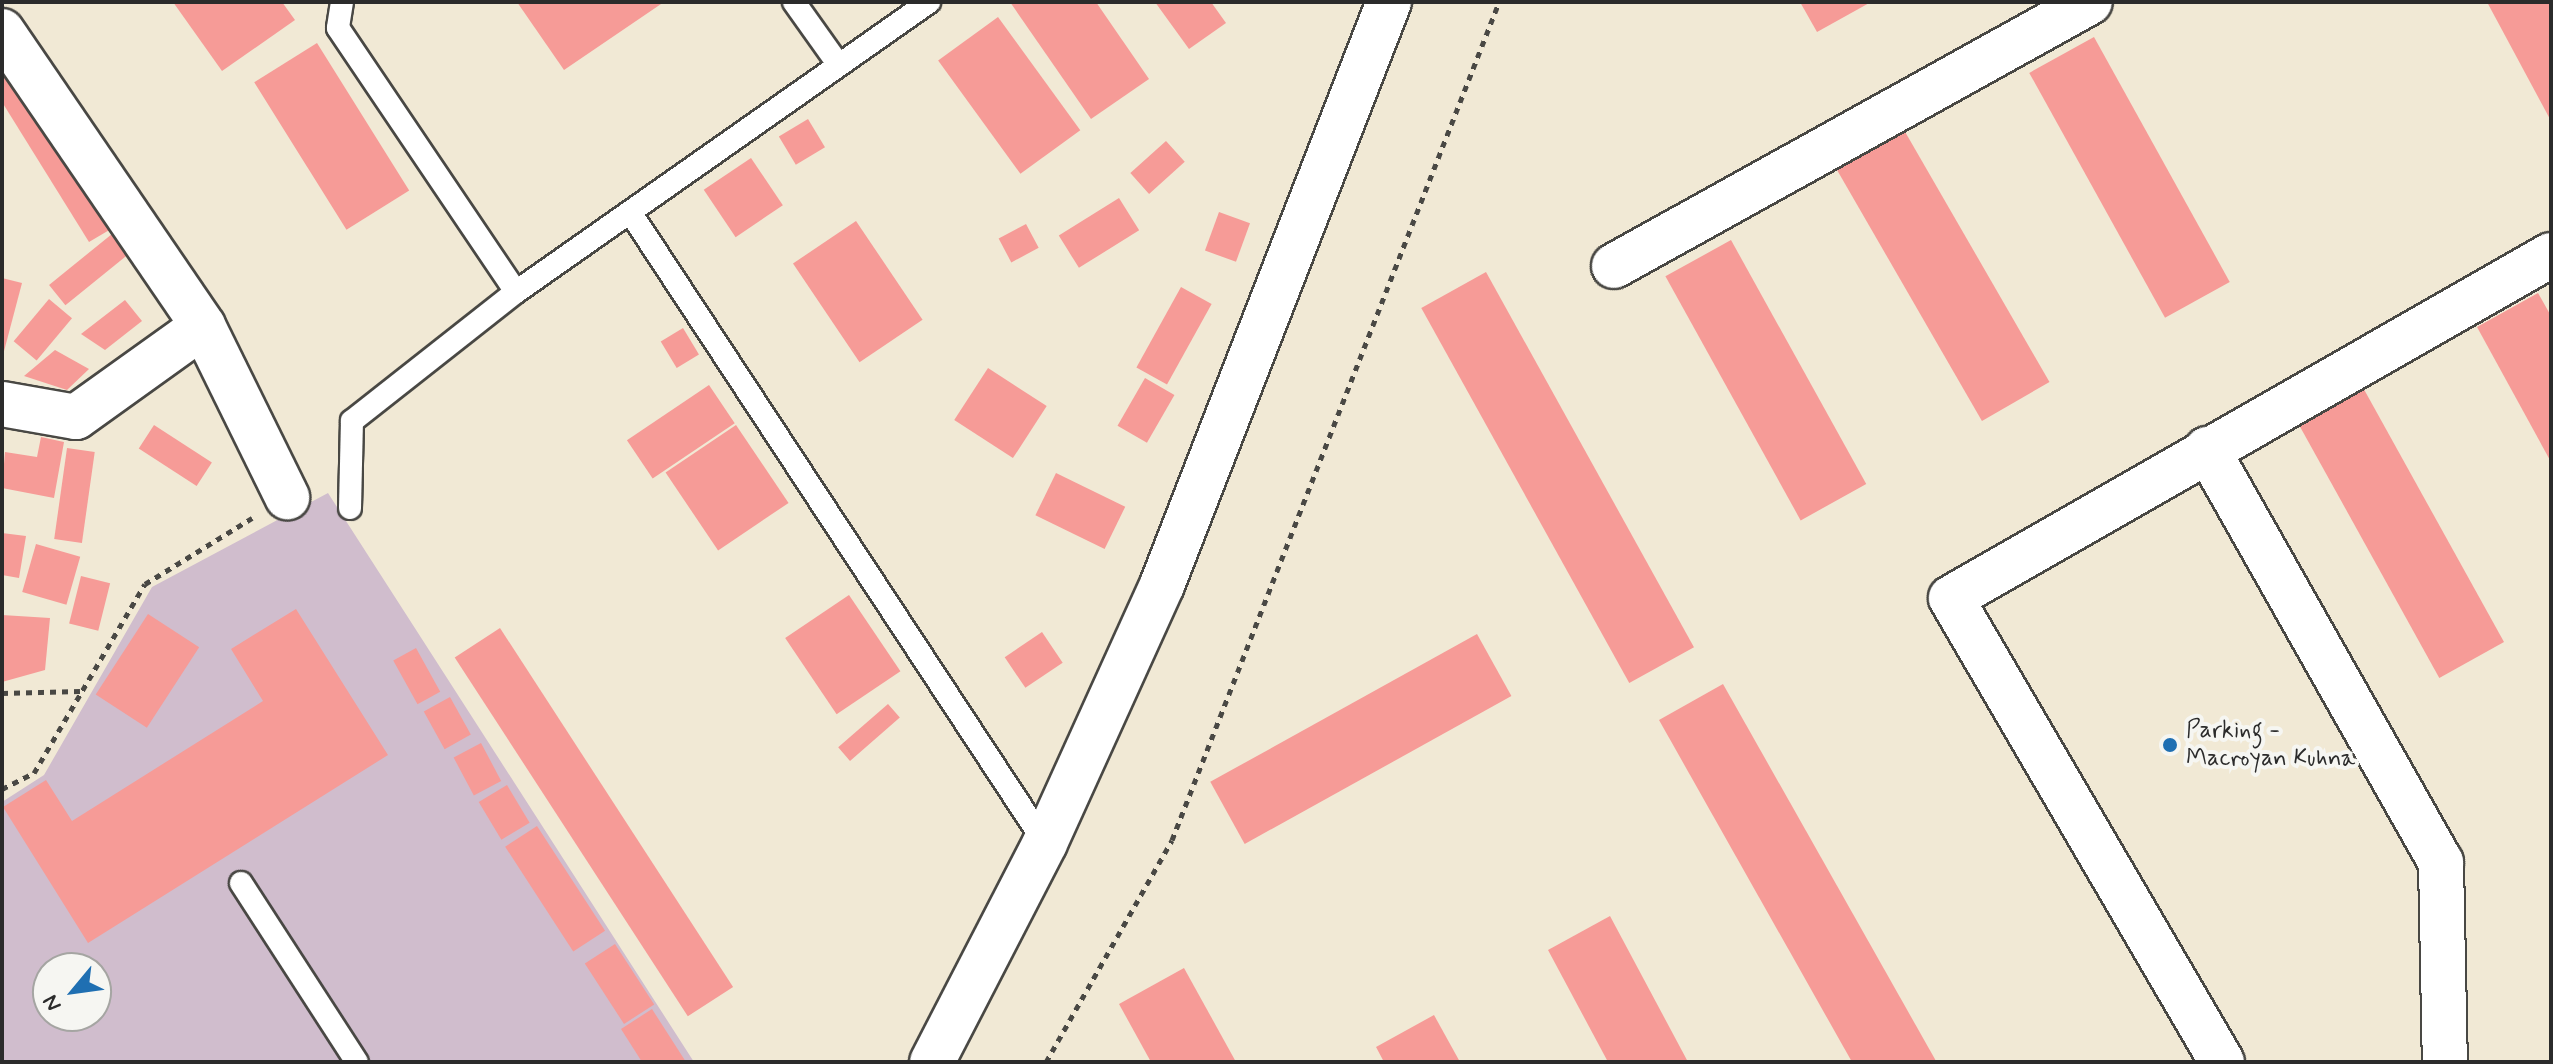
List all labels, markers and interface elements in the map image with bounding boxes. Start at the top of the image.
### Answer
place label: Parking - Macroyan Kuhna [2186,717,2364,773]
marker: Parking - Macroyan Kuhna [2161,736,2179,754]
north arrow [32,952,112,1032]
text: N [37,989,69,1016]

